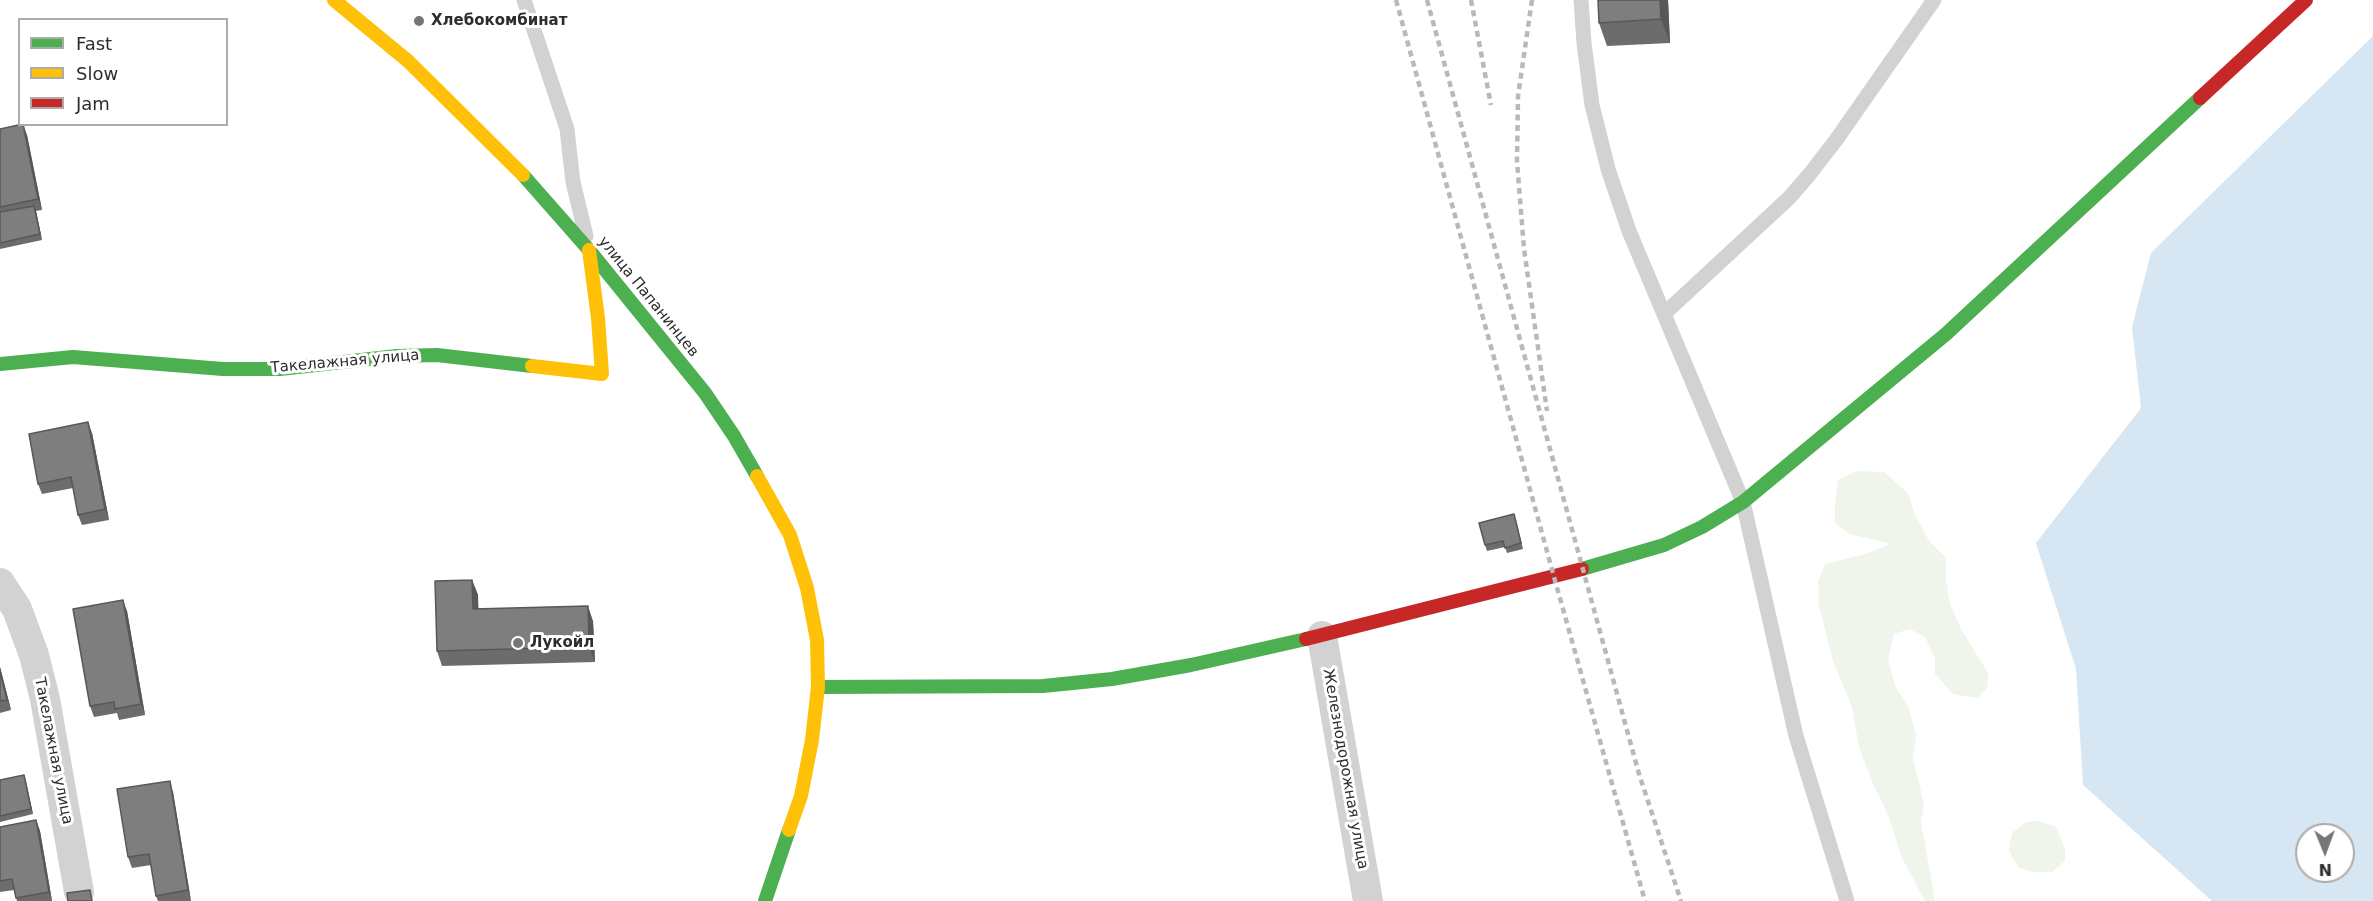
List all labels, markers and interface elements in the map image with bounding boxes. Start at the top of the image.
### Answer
place label: Хлебокомбинат [431,12,567,30]
marker: Хлебокомбинат [412,14,426,28]
legend [18,18,228,126]
text: Fast [76,33,112,54]
text: Slow [76,63,118,84]
text: Jam [76,93,110,114]
street label: улица Папанинцев [594,233,702,361]
street label: Такелажная улица [270,347,420,377]
place label: Лукойл [530,634,594,652]
marker: Лукойл [511,636,525,650]
street label: Железнодорожная улица [1318,667,1372,871]
street label: Такелажная улица [30,676,76,826]
north arrow [2295,823,2355,883]
text: N [2318,860,2332,879]

